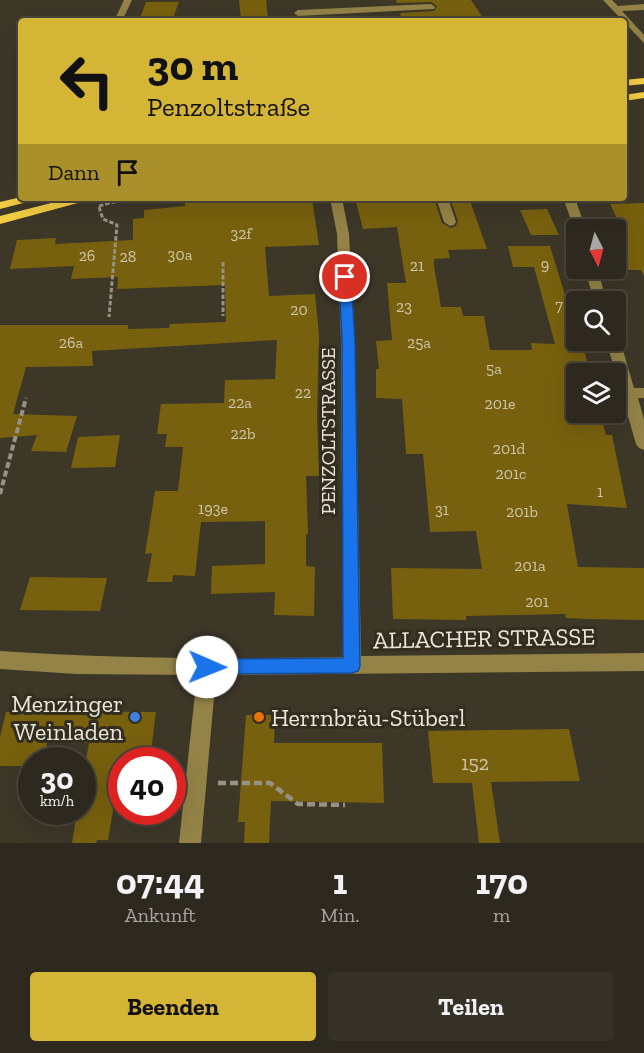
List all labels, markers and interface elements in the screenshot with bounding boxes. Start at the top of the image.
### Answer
text: 30 m [147,40,238,91]
icon: left [48,42,126,120]
text: Penzoltstraße [147,91,310,123]
icon: arrive [111,156,144,189]
text: Dann [48,159,99,186]
north arrow [566,219,626,279]
map controls [566,219,626,423]
house number: 32f [230,224,253,243]
house number: 30a [168,245,193,264]
house number: 26 [79,246,95,265]
house number: 28 [120,247,136,266]
pin [319,251,370,302]
house number: 9 [541,255,549,274]
house number: 21 [410,256,424,275]
icon: arrive [328,260,361,293]
button: search [566,291,626,351]
house number: 7 [555,296,563,315]
house number: 23 [396,297,412,316]
house number: 20 [290,300,308,319]
house number: 26a [59,333,84,352]
house number: 25a [407,333,431,352]
street label: PENZOLTSTRASSE [316,347,340,515]
house number: 5a [486,359,502,378]
button: layers [566,363,626,423]
house number: 22 [295,383,311,402]
house number: 22a [228,393,252,412]
house number: 201e [484,394,516,413]
house number: 22b [230,424,256,443]
house number: 201d [493,439,525,458]
house number: 201c [495,464,527,483]
house number: 1 [597,482,603,501]
house number: 193e [198,499,228,518]
house number: 31 [435,500,449,519]
house number: 201b [506,502,538,521]
house number: 201a [514,556,546,575]
house number: 201 [525,592,549,611]
street label: ALLACHER STRASSE [373,622,595,654]
position arrow [175,635,239,699]
place label: Menzinger Weinladen [11,689,123,746]
place label: Herrnbräu-Stüberl [271,703,465,732]
marker: Menzinger Weinladen [128,710,142,724]
marker: Herrnbräu-Stüberl [252,710,266,724]
speed limit sign: 40 [108,747,186,825]
house number: 152 [461,751,489,775]
text: 30 [40,761,74,797]
text: km/h [40,792,74,810]
text: 07:44 [116,860,205,903]
text: 1 [333,860,347,903]
text: 170 [476,860,528,903]
text: Ankunft [125,903,196,927]
text: Min. [321,903,360,927]
text: m [493,903,510,927]
button: Beenden [30,972,316,1041]
button: Teilen [328,972,614,1041]

